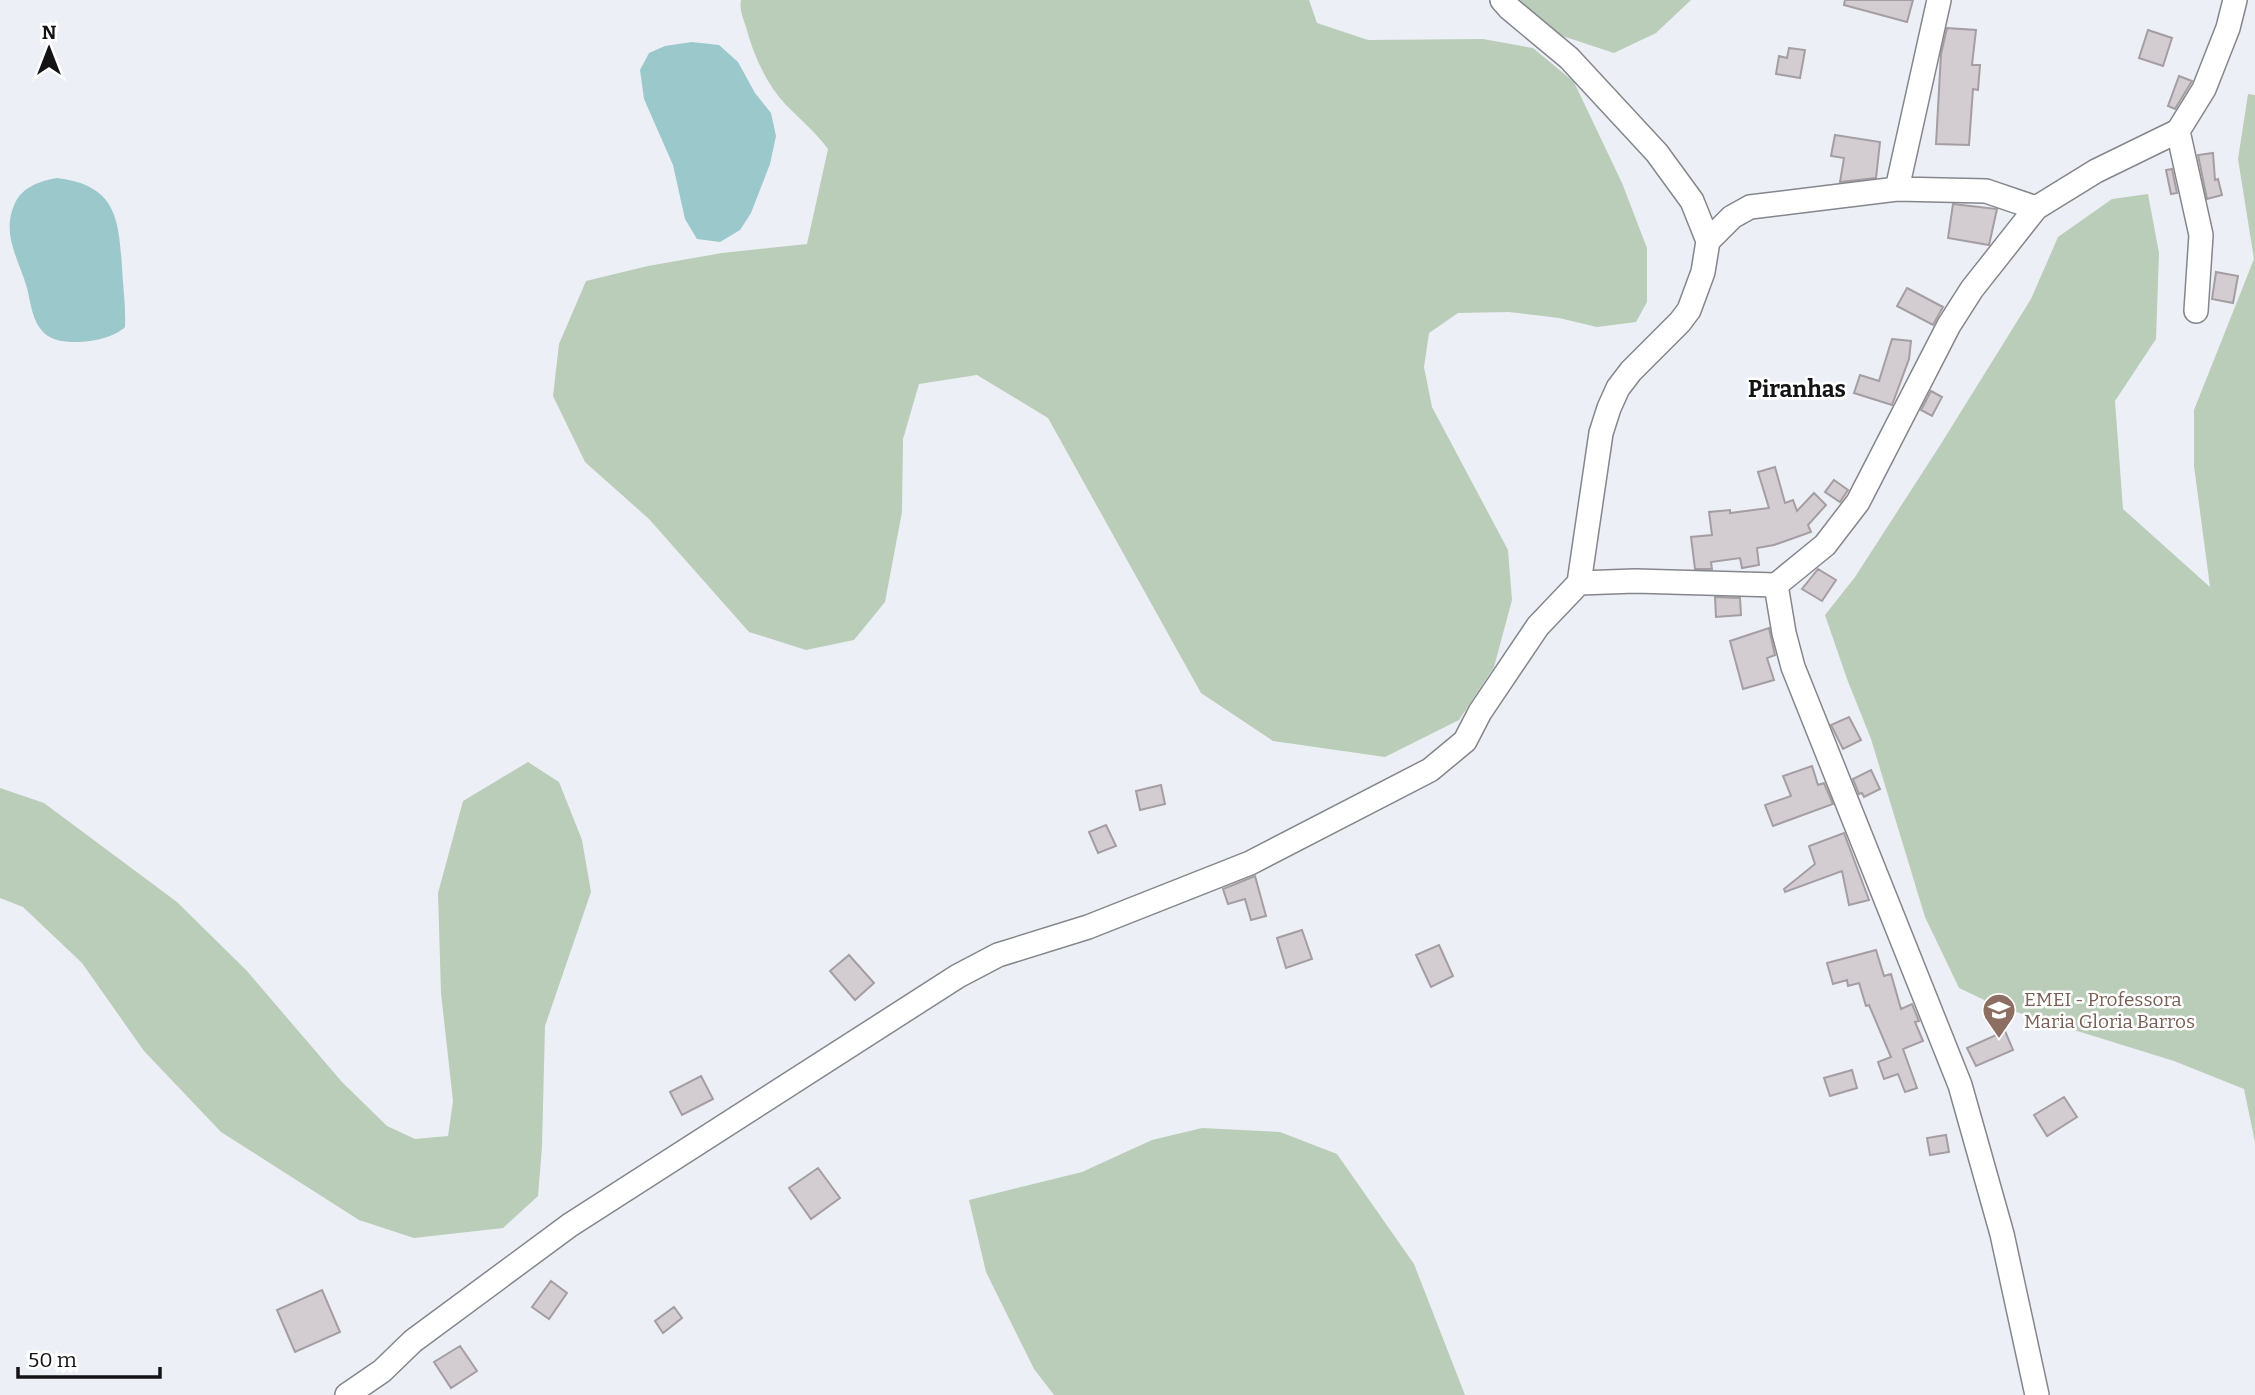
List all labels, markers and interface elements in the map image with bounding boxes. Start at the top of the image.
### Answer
north arrow [14,14,84,84]
text: N [42,21,57,44]
district label: Piranhas [1748,375,1846,403]
place label: EMEI - Professora Maria Gloria Barros [2024,988,2195,1033]
school or university icon: EMEI - Professora Maria Gloria Barros [1980,991,2018,1040]
scale bar [18,1336,159,1380]
text: 50 m [28,1347,77,1373]

